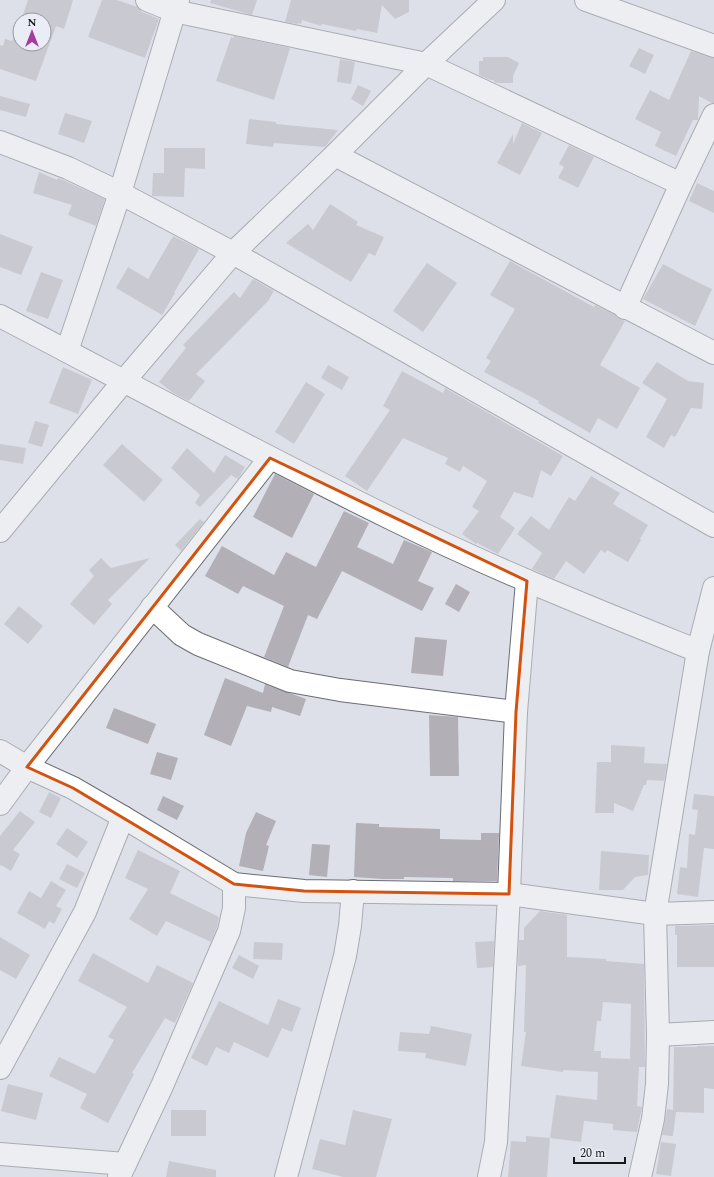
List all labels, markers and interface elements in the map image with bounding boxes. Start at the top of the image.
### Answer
north arrow [12,12,52,52]
text: N [28,14,37,31]
scale bar [574,1139,625,1165]
text: 20 m [580,1144,605,1163]

